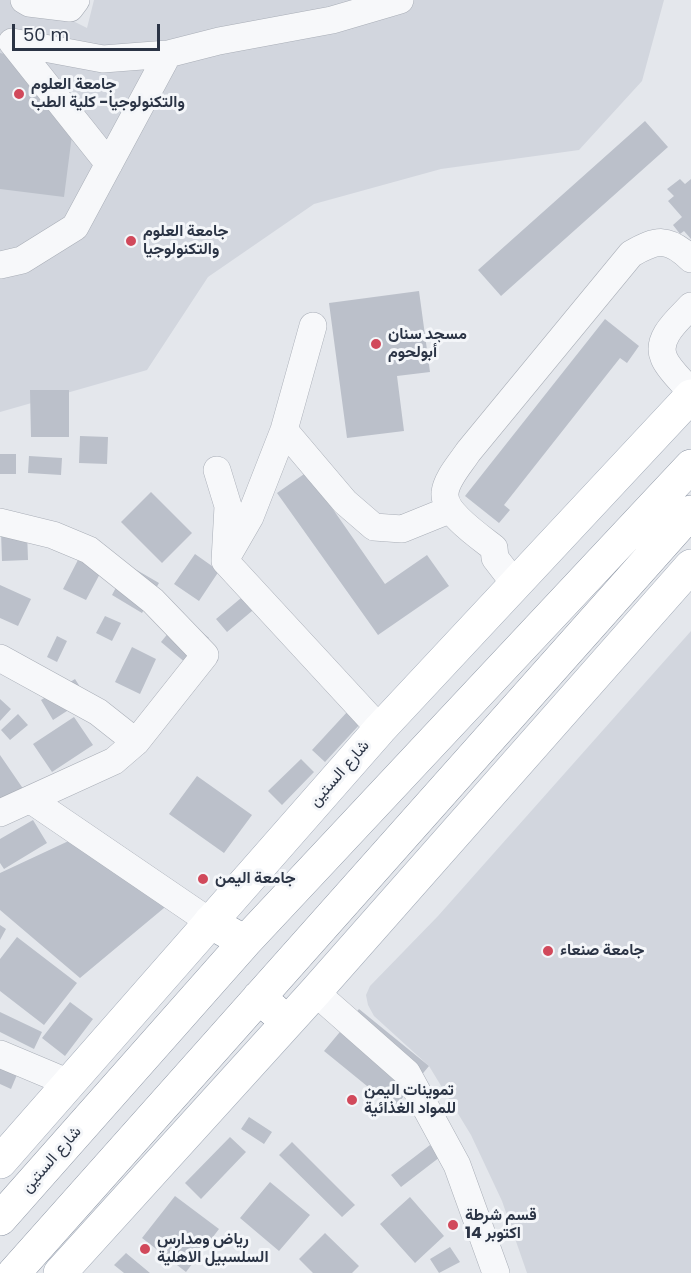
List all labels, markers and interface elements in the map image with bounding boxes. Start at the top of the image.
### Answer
scale bar [15,12,164,50]
text: 50 m [23,22,69,47]
place label: جامعة العلوم والتكنولوجيا- كلية الطب [31,75,185,113]
marker: جامعة العلوم والتكنولوجيا- كلية الطب [12,87,26,101]
place label: جامعة العلوم والتكنولوجيا [143,222,228,260]
marker: جامعة العلوم والتكنولوجيا [124,234,138,248]
place label: مسجد سنان أبولحوم [388,325,467,363]
marker: مسجد سنان أبولحوم [369,337,383,351]
street label: شارع الستين [306,737,374,811]
place label: جامعة اليمن [215,869,296,889]
marker: جامعة اليمن [196,872,210,886]
place label: جامعة صنعاء [560,941,644,961]
marker: جامعة صنعاء [541,944,555,958]
place label: تموينات اليمن للمواد الغذائية [364,1081,456,1119]
marker: تموينات اليمن للمواد الغذائية [345,1093,359,1107]
street label: شارع الستين [18,1123,86,1197]
place label: قسم شرطة 14 اكتوبر [465,1206,537,1244]
marker: قسم شرطة 14 اكتوبر [446,1218,460,1232]
place label: رياض ومدارس السلسبيل الاهلية [157,1230,269,1268]
marker: رياض ومدارس السلسبيل الاهلية [138,1242,152,1256]

